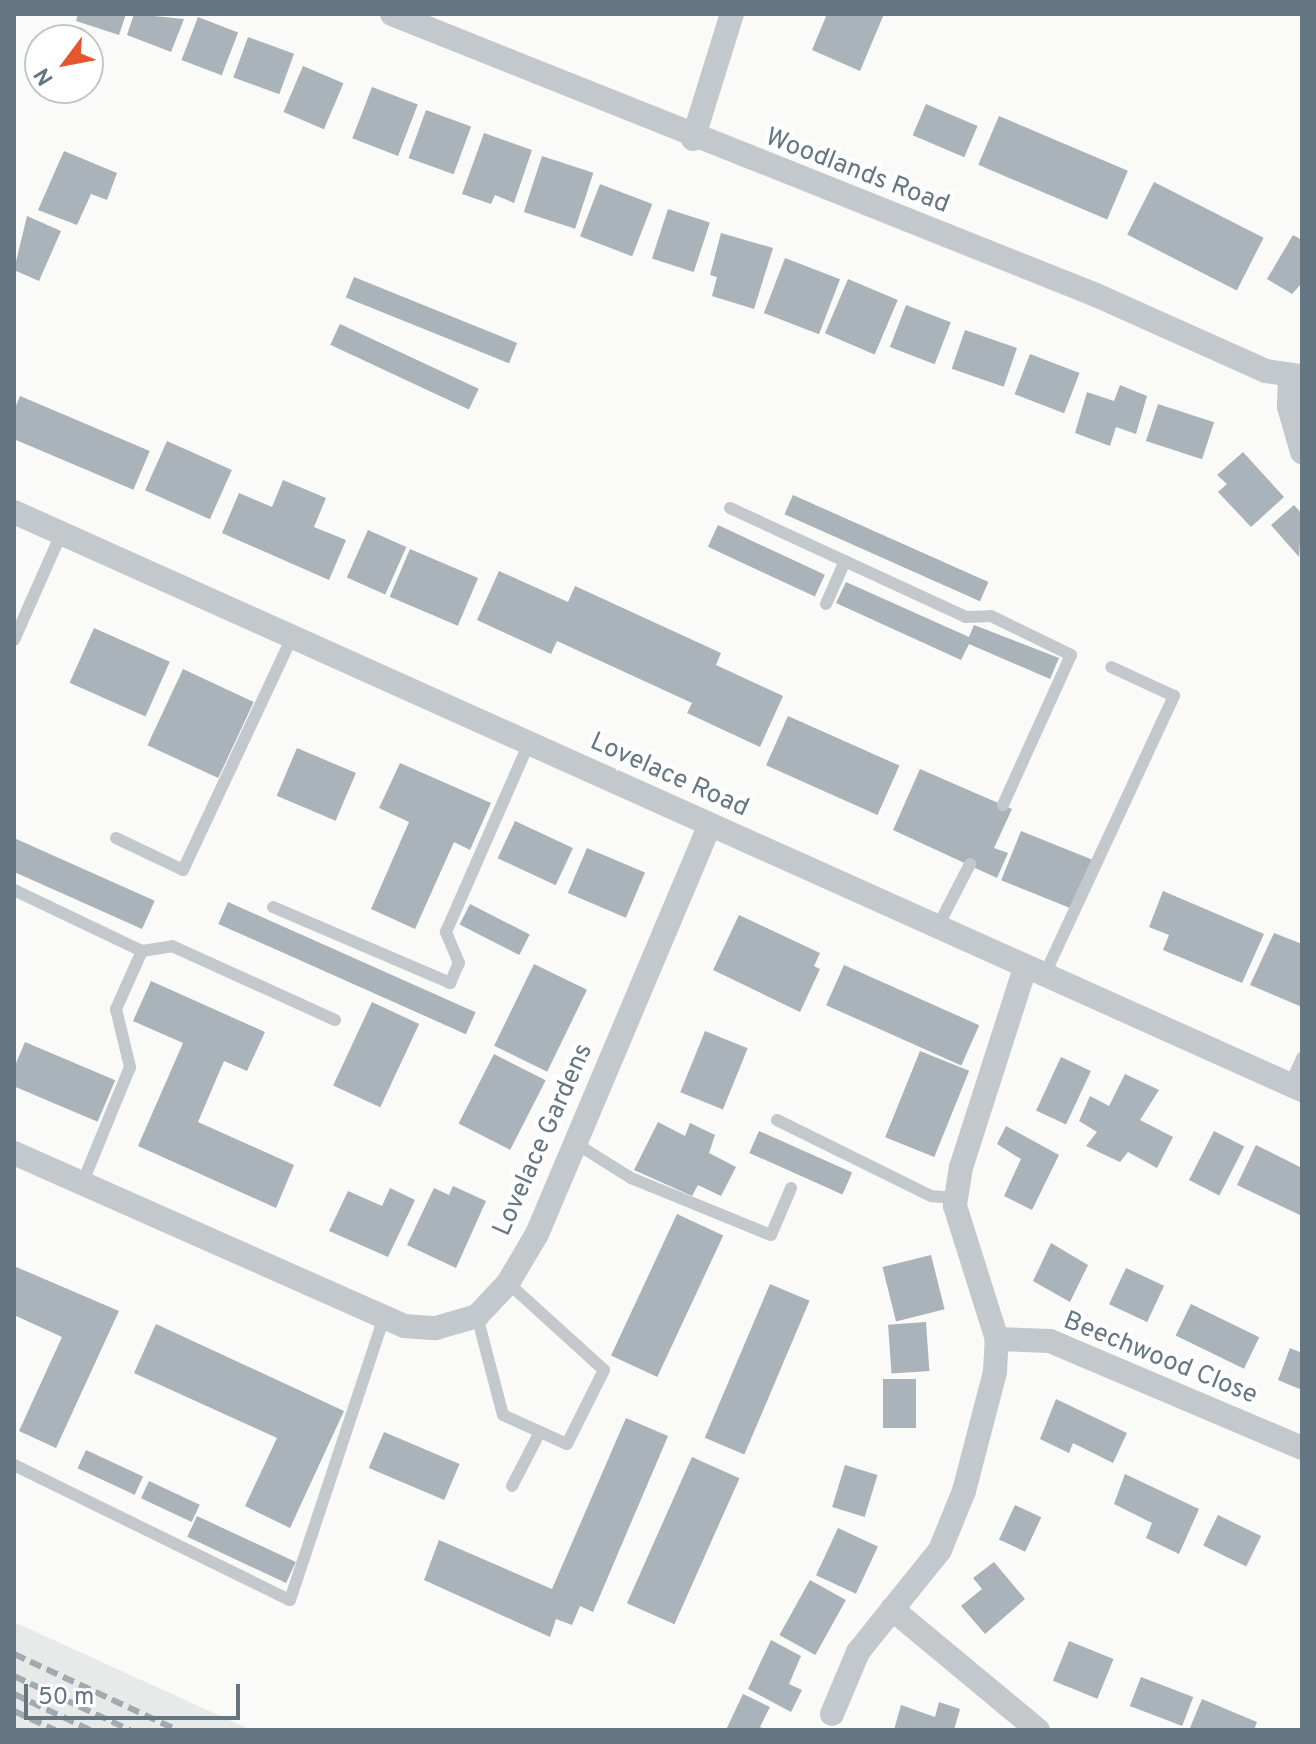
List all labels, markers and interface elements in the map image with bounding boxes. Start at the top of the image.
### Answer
north arrow [24,24,104,104]
text: N [29,62,61,90]
street label: Woodlands Road [761,123,953,221]
street label: Lovelace Road [585,727,753,825]
street label: Lovelace Gardens [488,1039,600,1241]
street label: Beechwood Close [1059,1306,1261,1412]
scale bar [28,1668,244,1718]
text: 50 m [38,1683,94,1713]

